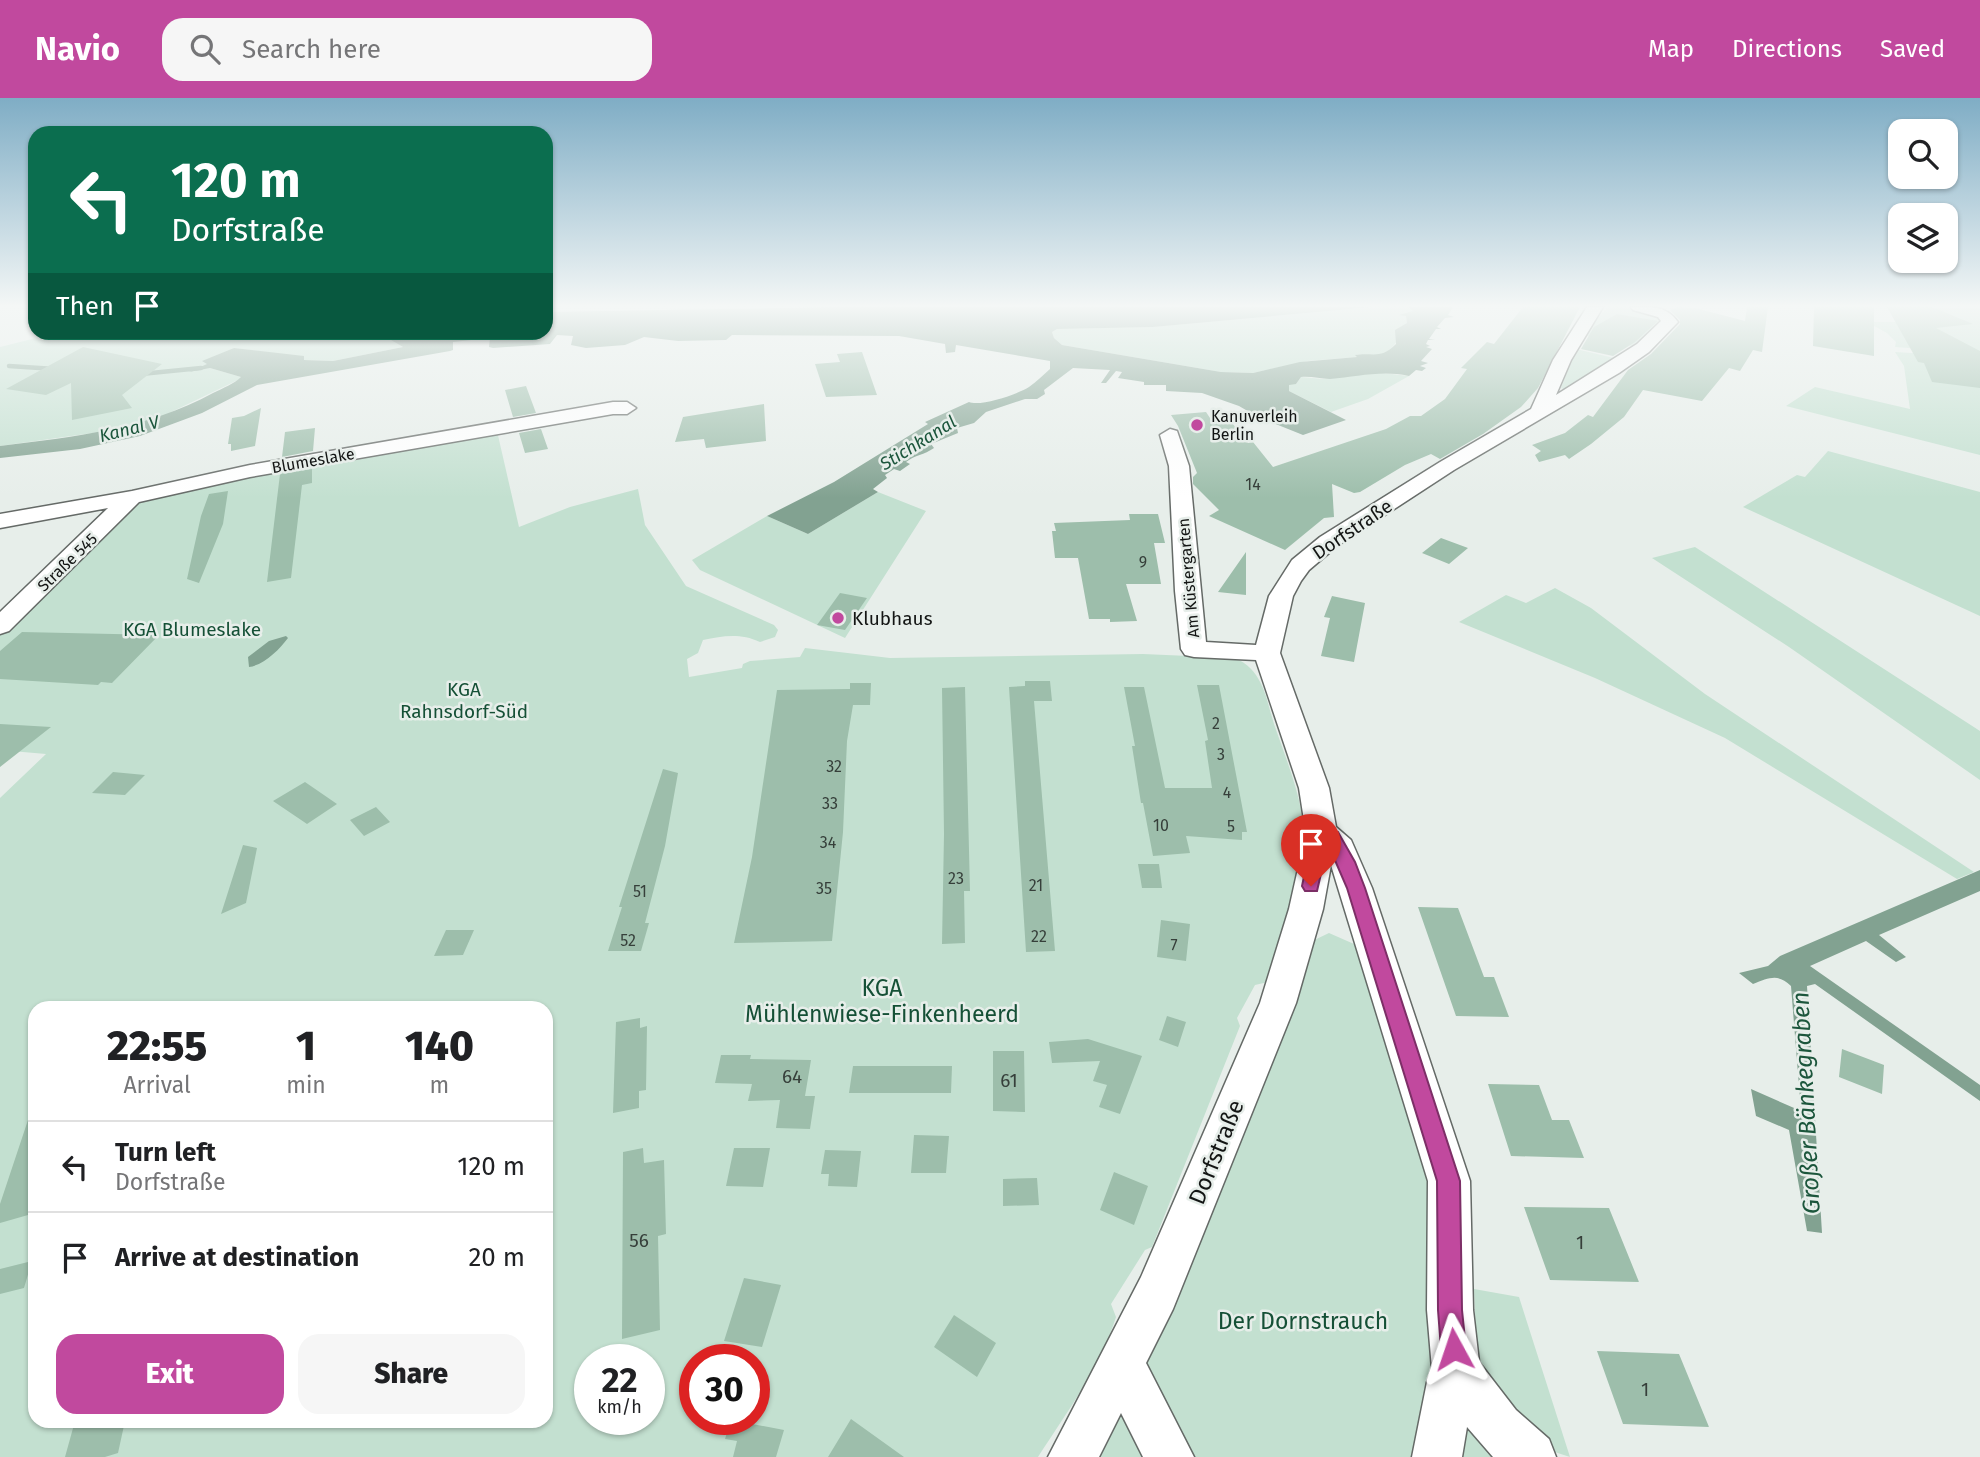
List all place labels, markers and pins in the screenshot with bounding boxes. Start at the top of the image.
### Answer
place label: Kanuverleih Berlin [1211,407,1298,444]
marker: Kanuverleih Berlin [1189,417,1205,433]
place label: Klubhaus [852,607,933,630]
marker: Klubhaus [830,610,846,626]
pin [1281,814,1341,886]

